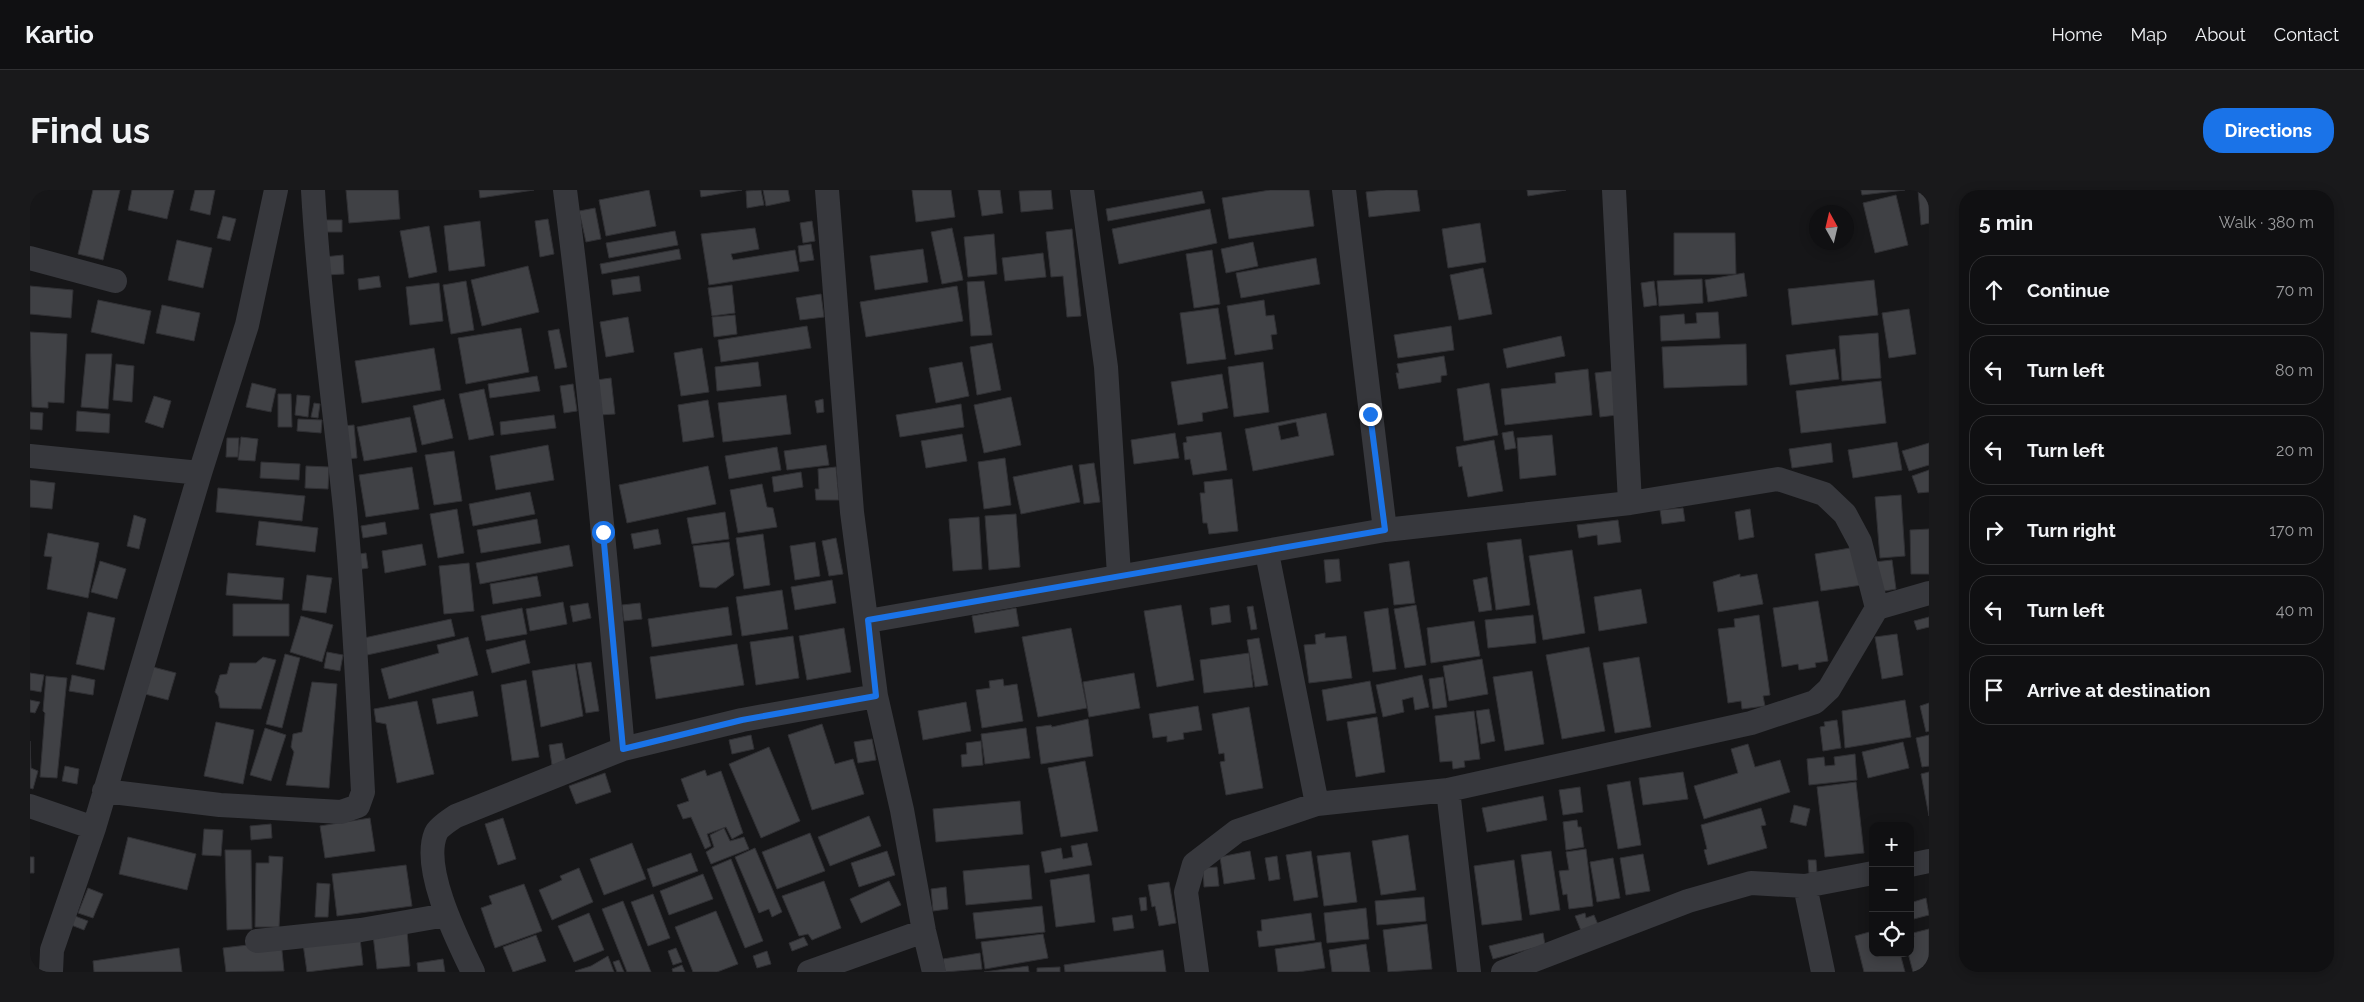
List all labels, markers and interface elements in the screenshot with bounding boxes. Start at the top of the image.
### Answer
text: Kartio [25,20,94,49]
text: Home [2051,24,2102,45]
text: Map [2130,24,2167,45]
text: About [2195,24,2246,45]
text: Contact [2274,24,2339,45]
button: Directions [2203,108,2334,153]
text: Find us [30,110,150,151]
north arrow [1809,205,1854,250]
text: 5 min [1979,210,2033,235]
text: Walk · 380 m [2219,213,2314,232]
icon: ahead [1980,276,2008,304]
text: Continue [2027,279,2110,301]
text: 70 m [2276,281,2313,300]
icon: left [1980,356,2008,384]
text: Turn left [2027,359,2104,381]
text: 80 m [2275,361,2313,380]
route end [1359,403,1382,426]
icon: left [1980,436,2008,464]
text: Turn left [2027,439,2104,461]
text: 20 m [2276,441,2313,460]
icon: right [1980,516,2008,544]
text: Turn right [2027,519,2116,541]
route start [592,521,615,544]
text: 170 m [2269,521,2313,540]
icon: left [1980,596,2008,624]
text: Turn left [2027,599,2104,621]
text: 40 m [2276,601,2313,620]
icon: arrive [1980,676,2008,704]
text: Arrive at destination [2027,679,2211,701]
map controls [1869,822,1914,957]
button: + [1869,822,1914,867]
button: − [1869,867,1914,912]
button: locate [1869,912,1914,957]

